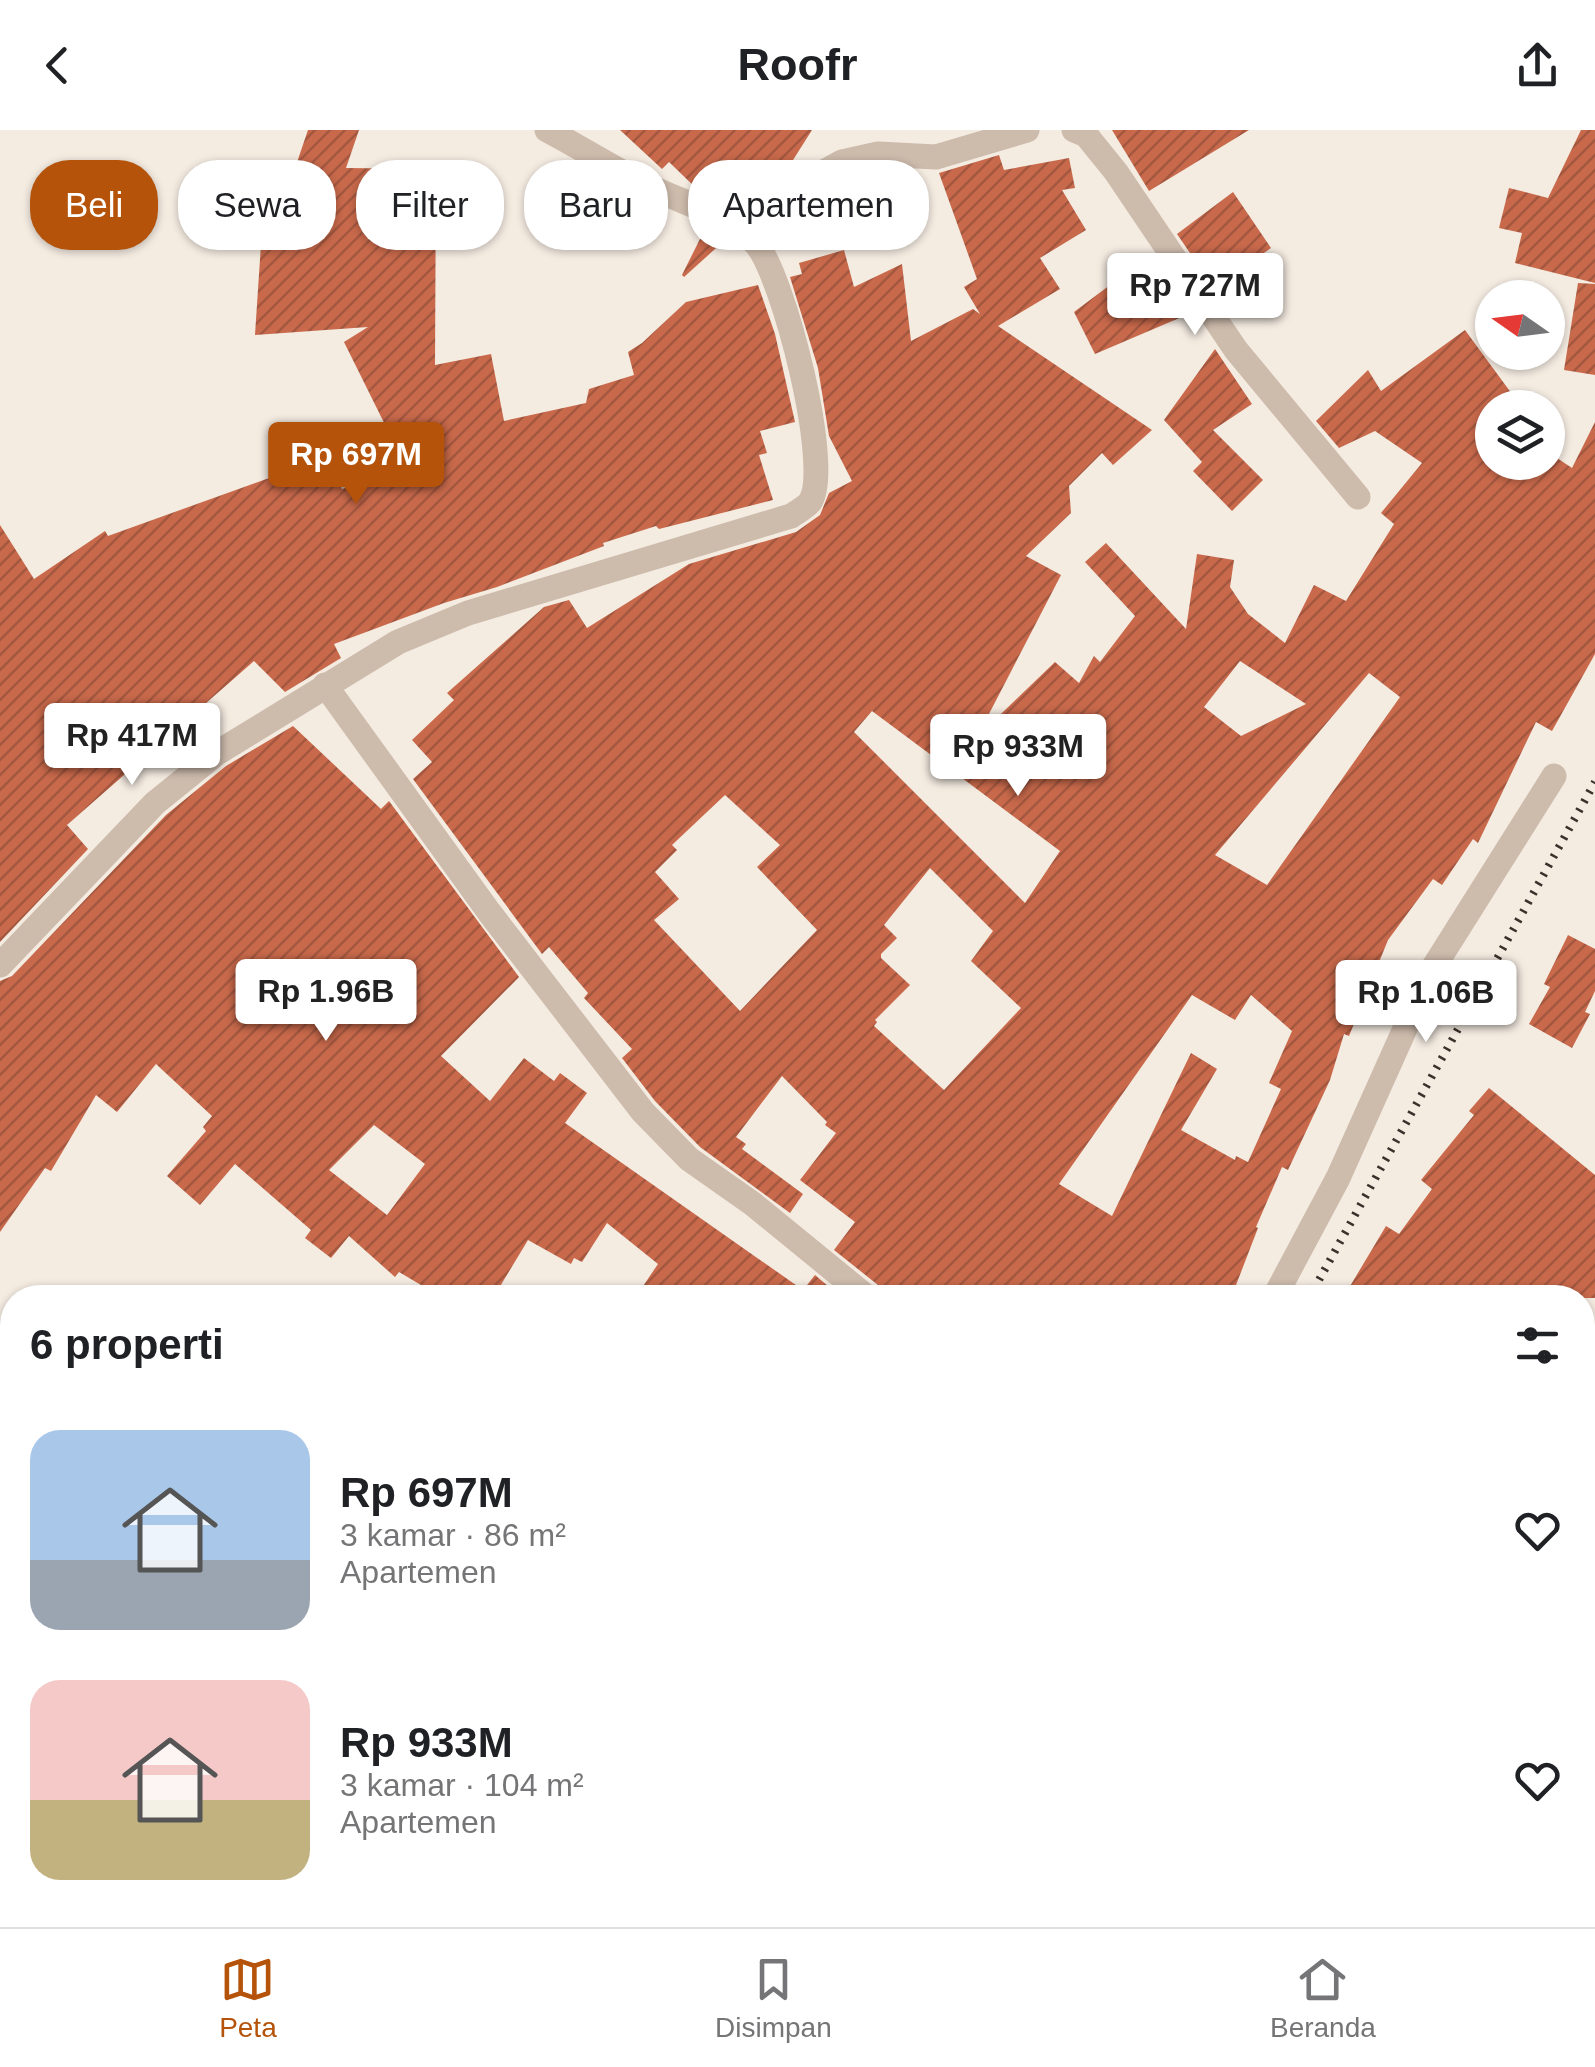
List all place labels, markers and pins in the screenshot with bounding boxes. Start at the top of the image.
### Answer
pin: Rp 727M [1103,253,1287,338]
pin: Rp 697M [264,422,448,507]
pin: Rp 417M [40,703,224,788]
pin: Rp 933M [926,714,1110,799]
pin: Rp 1.96B [223,959,429,1044]
pin: Rp 1.06B [1323,960,1529,1045]

